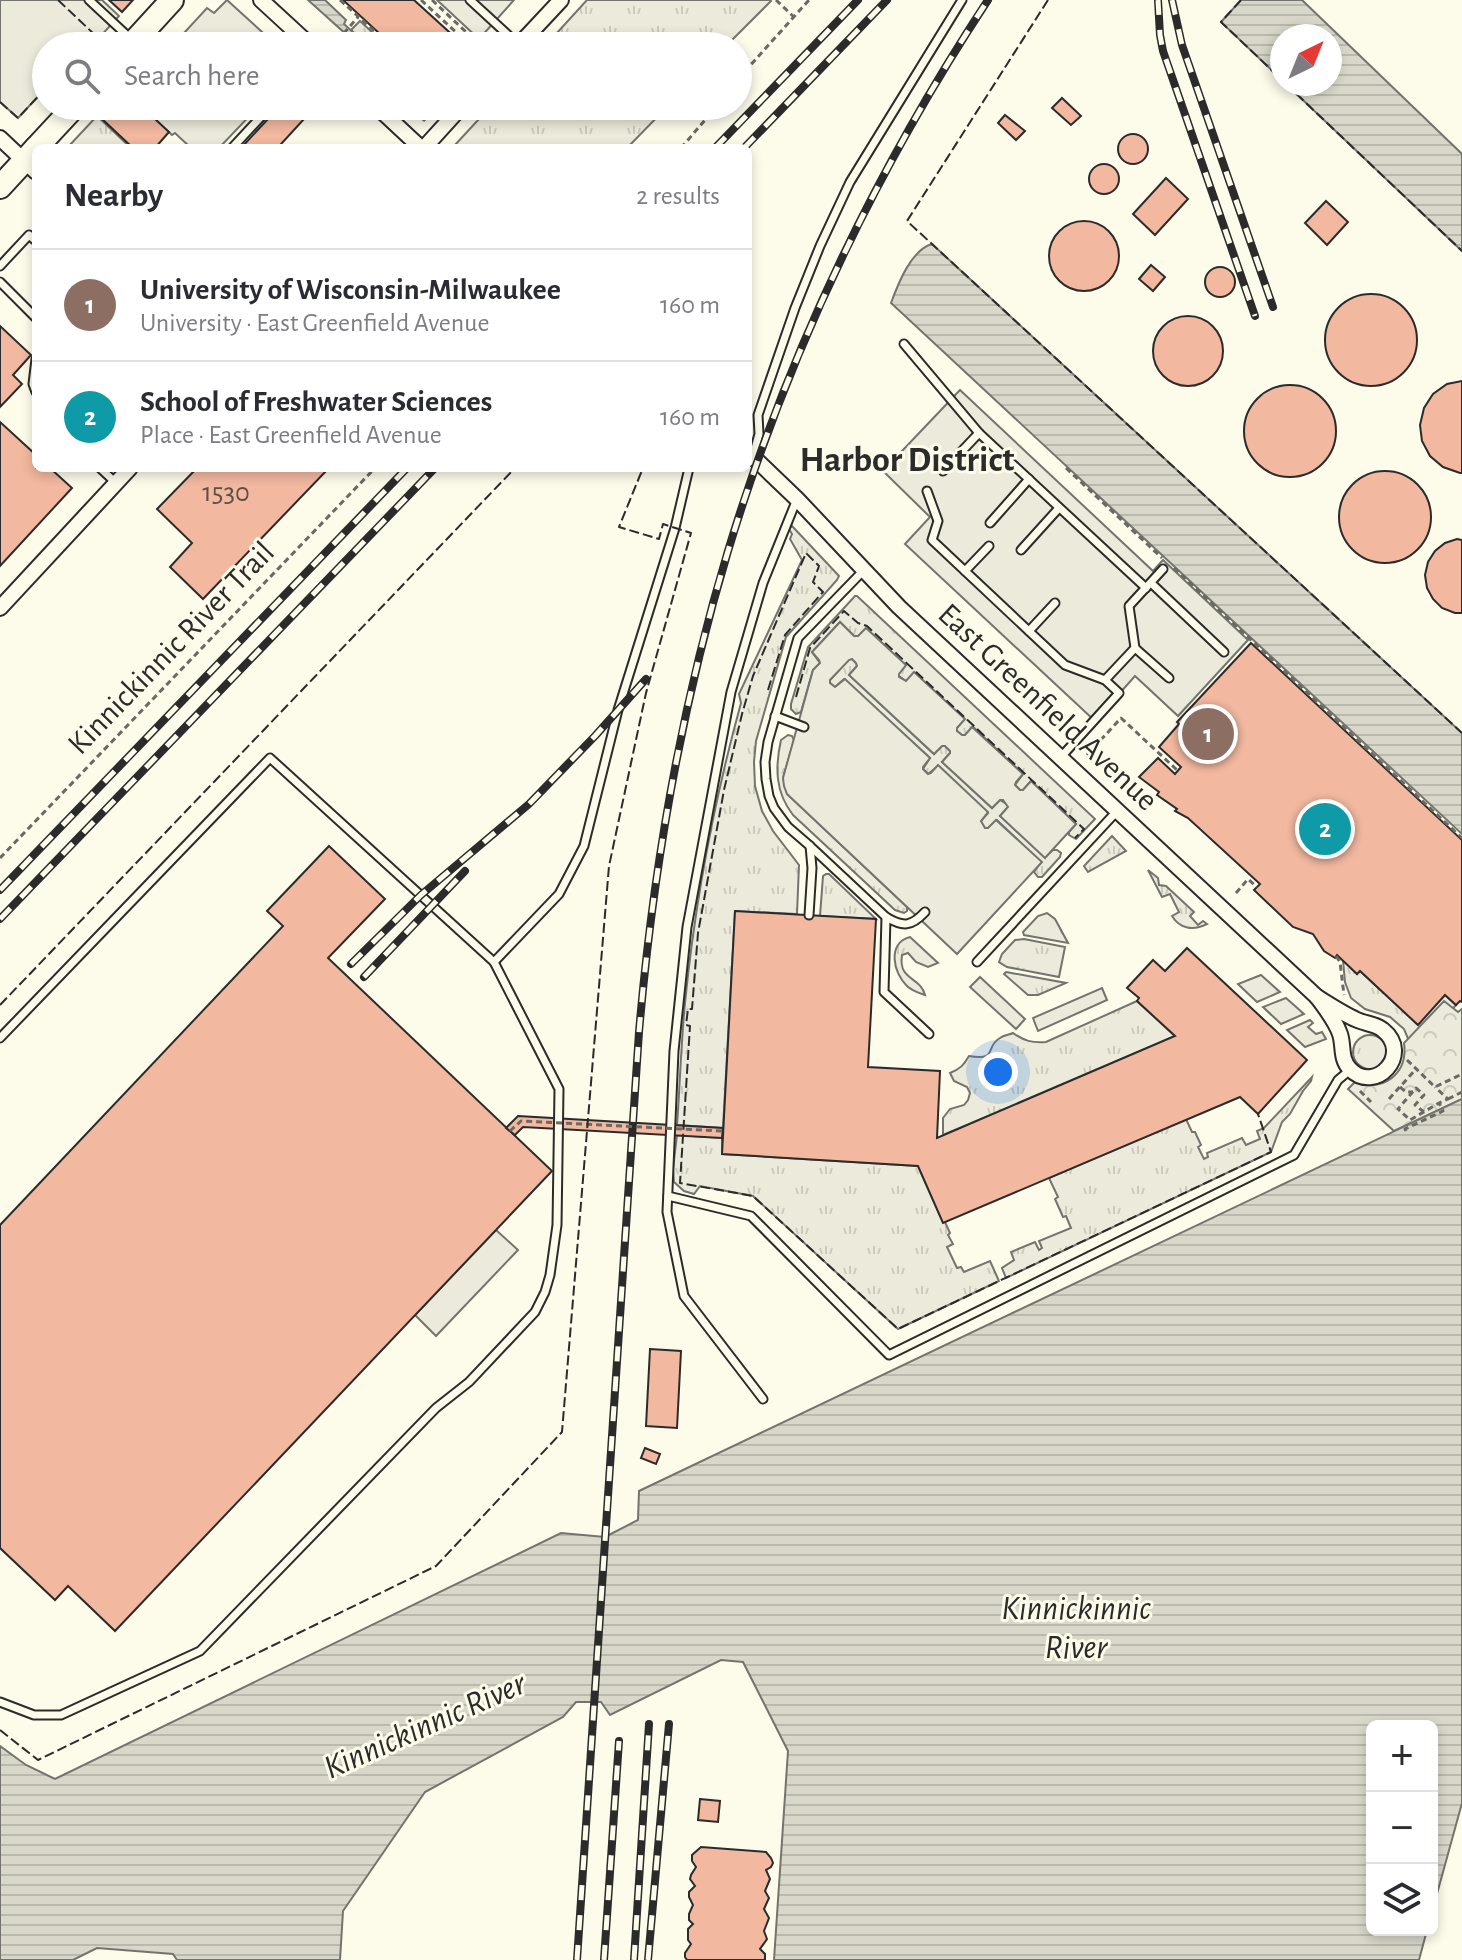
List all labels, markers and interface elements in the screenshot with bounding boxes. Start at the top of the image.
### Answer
north arrow [1270,24,1342,96]
search box [32,32,752,120]
icon: search [60,54,104,98]
text: Search here [124,61,260,91]
text: Nearby [64,179,163,213]
text: 2 results [636,183,720,209]
text: University of Wisconsin-Milwaukee [140,275,561,305]
text: 1 [85,292,95,318]
text: 160 m [660,292,720,318]
text: University · East Greenfield Avenue [140,310,490,336]
text: School of Freshwater Sciences [140,387,492,417]
text: 2 [84,404,96,430]
text: 160 m [660,404,720,430]
text: Place · East Greenfield Avenue [140,422,442,448]
district label: Harbor District [799,442,1015,478]
house number: 1530 [202,479,250,507]
street label: Kinnickinnic River Trail [62,536,280,760]
street label: East Greenfield Avenue [932,597,1164,817]
pin: 1 [1182,704,1234,764]
pin: 2 [1299,799,1351,859]
your location [978,1052,1018,1092]
water label: Kinnickinnic River [1001,1592,1151,1665]
water label: Kinnickinnic River [319,1666,532,1786]
map controls [1366,1720,1438,1936]
button: + [1366,1720,1438,1792]
button: − [1366,1792,1438,1864]
button: layers [1366,1864,1438,1936]

